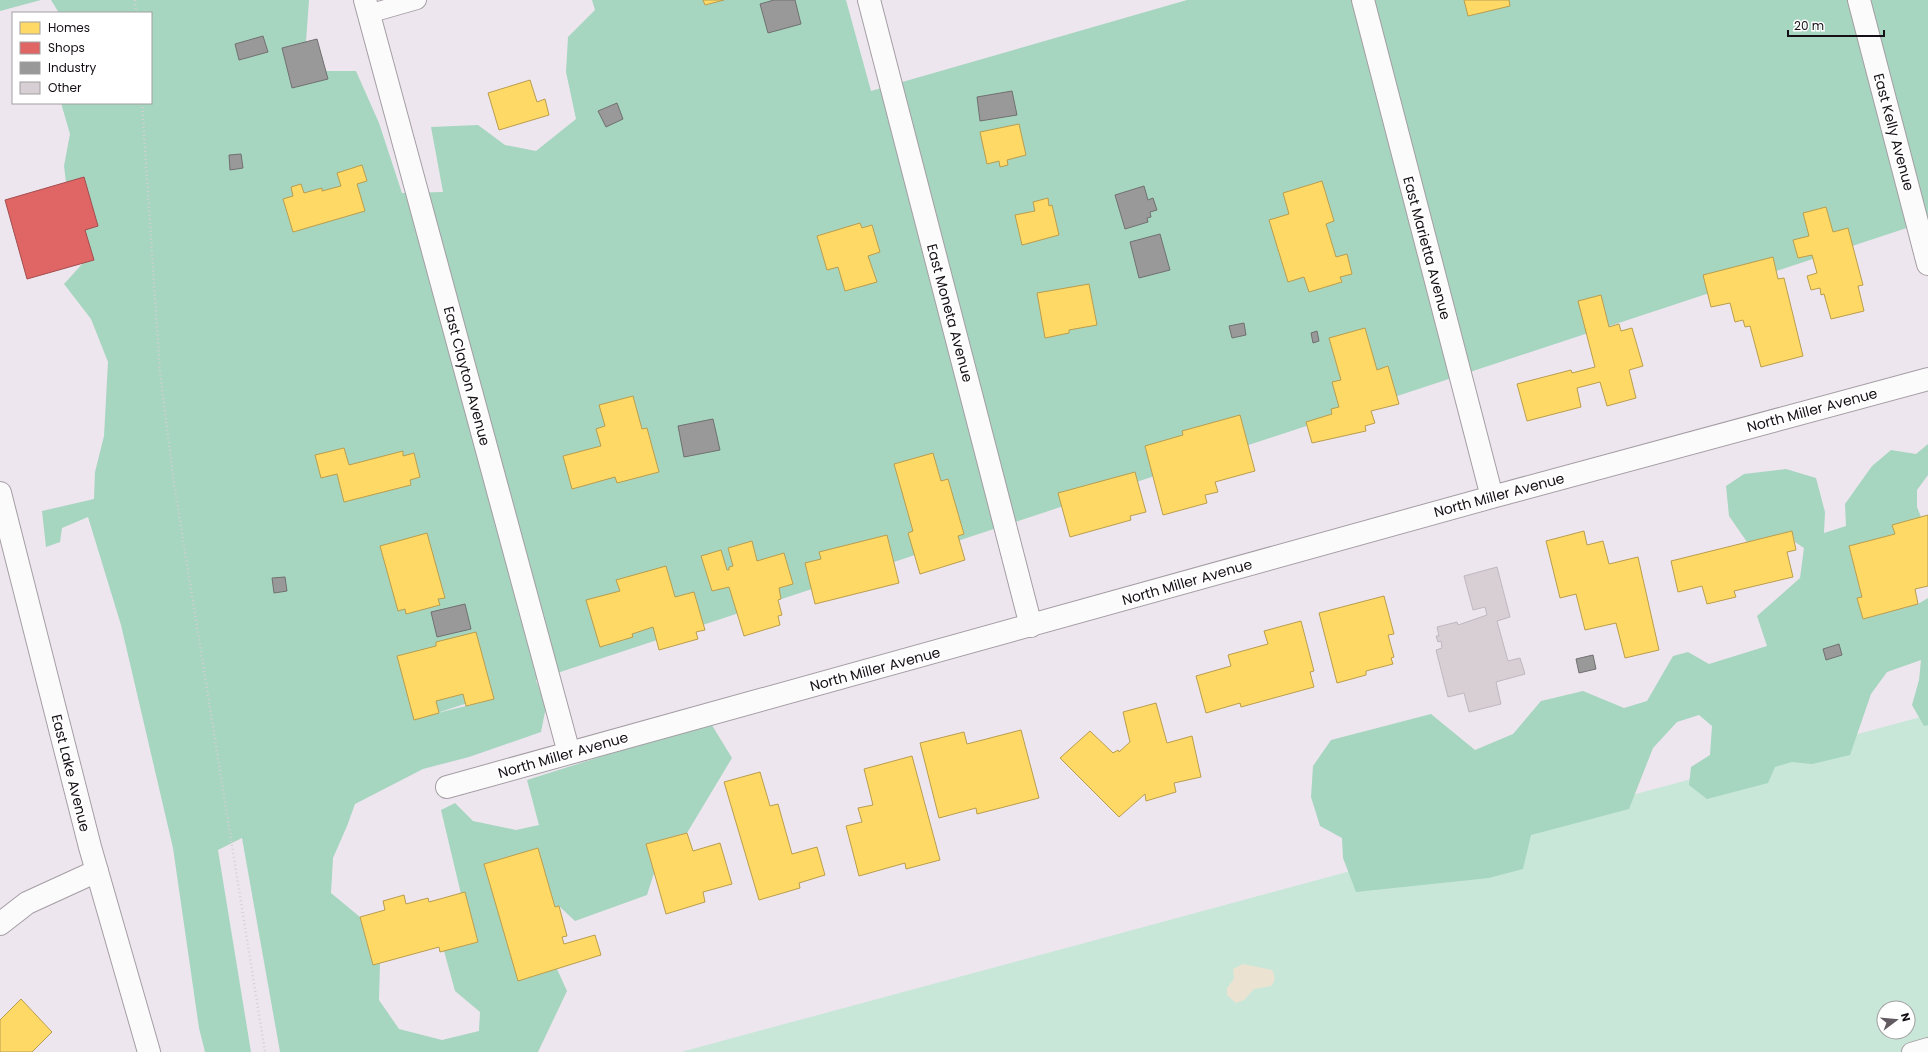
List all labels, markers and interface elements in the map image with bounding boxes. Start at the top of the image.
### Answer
legend [12,12,152,104]
scale bar [1788,12,1884,38]
text: 20 m [1794,17,1824,34]
text: Homes [48,19,90,36]
text: Shops [48,39,85,56]
text: Industry [48,59,97,76]
street label: East Kelly Avenue [1869,71,1919,193]
text: Other [48,79,82,96]
street label: East Marietta Avenue [1398,174,1456,322]
street label: East Moneta Avenue [922,242,978,385]
street label: East Clayton Avenue [439,304,495,448]
street label: North Miller Avenue [1744,383,1880,437]
street label: North Miller Avenue [1431,468,1567,522]
street label: North Miller Avenue [1120,554,1255,610]
street label: North Miller Avenue [807,642,943,696]
street label: East Lake Avenue [47,712,95,834]
street label: North Miller Avenue [496,727,631,783]
north arrow [1876,1000,1916,1040]
text: N [1897,1011,1914,1023]

